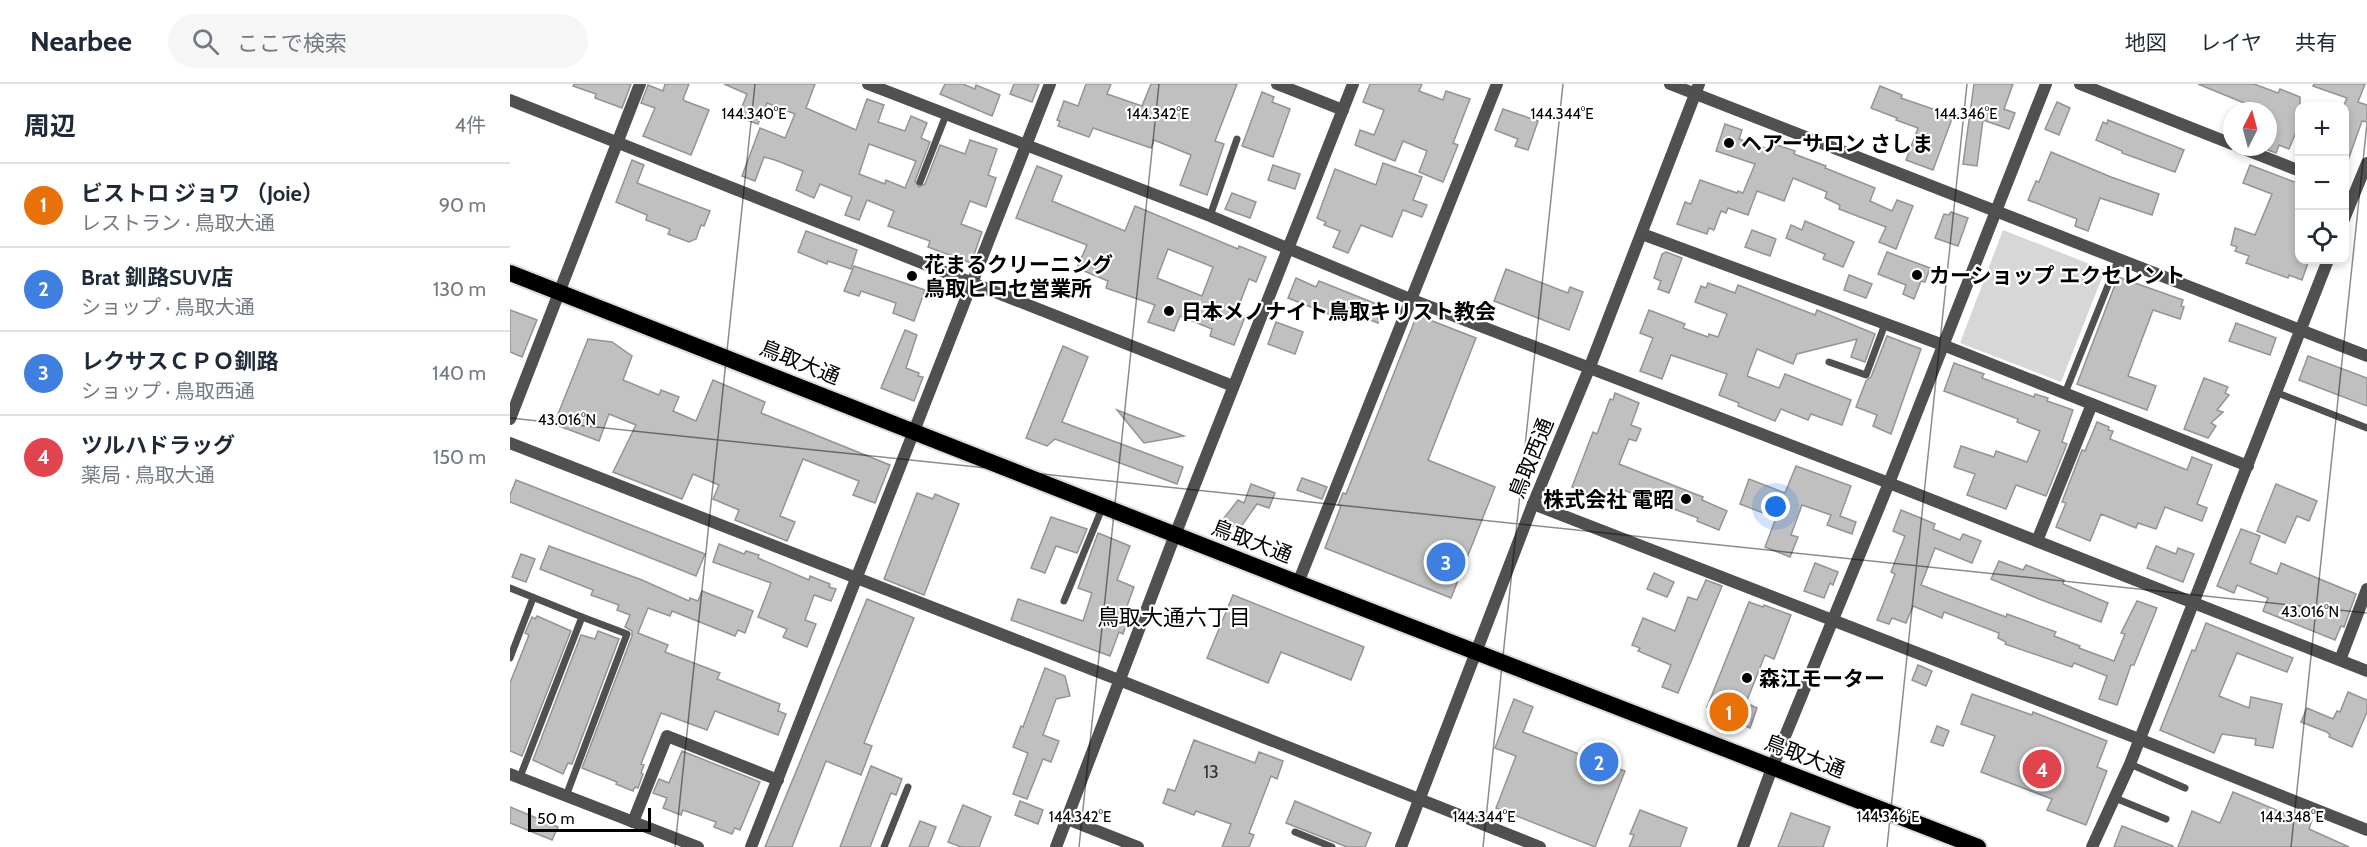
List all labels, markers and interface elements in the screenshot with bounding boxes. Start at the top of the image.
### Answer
search box [168,14,588,68]
text: Nearbee [30,24,132,58]
icon: search [189,25,222,58]
text: ここで検索 [237,30,347,57]
text: 地図 [2125,30,2167,55]
text: レイヤ [2200,30,2262,55]
text: 共有 [2295,30,2337,55]
north arrow [2223,102,2277,156]
map controls [2295,102,2349,264]
button: + [2295,102,2349,156]
text: 144.340°E [721,105,787,123]
text: 144.342°E [1127,105,1189,123]
text: 144.344°E [1530,105,1594,123]
text: 144.346°E [1935,105,1997,123]
text: 周辺 [24,110,76,142]
text: 4件 [454,113,486,137]
place label: ヘアーサロン さしま [1741,131,1933,156]
marker: ヘアーサロン さしま [1722,136,1736,150]
button: − [2295,156,2349,210]
text: ビストロ ジョワ （Joie） [81,180,324,207]
text: 1 [40,193,47,217]
text: 90 m [439,193,486,217]
button: locate [2295,210,2349,264]
text: レストラン · 鳥取大通 [81,211,275,235]
place label: 花まるクリーニング 鳥取ヒロセ営業所 [924,252,1113,301]
place label: カーショップ エクセレント [1929,263,2185,288]
text: Brat 釧路SUV店 [81,264,233,291]
marker: カーショップ エクセレント [1910,268,1924,282]
marker: 花まるクリーニング 鳥取ヒロセ営業所 [905,269,919,283]
text: 2 [38,277,49,301]
text: 130 m [433,277,486,301]
text: ショップ · 鳥取大通 [81,295,255,319]
place label: 日本メノナイト鳥取キリスト教会 [1181,299,1496,324]
marker: 日本メノナイト鳥取キリスト教会 [1162,304,1176,318]
street label: 鳥取大通 [756,335,844,389]
text: レクサスＣＰＯ釧路 [81,348,279,375]
text: 3 [38,361,49,385]
text: 140 m [432,361,486,385]
text: ショップ · 鳥取西通 [81,379,255,403]
text: 43.016°N [538,411,596,429]
street label: 鳥取西通 [1504,414,1558,502]
text: ツルハドラッグ [81,432,235,459]
text: 4 [37,445,50,469]
text: 150 m [433,445,486,469]
text: 薬局 · 鳥取大通 [81,463,215,487]
place label: 株式会社 電昭 [1543,487,1674,512]
marker: 株式会社 電昭 [1679,492,1693,506]
your location [1761,492,1790,521]
street label: 鳥取大通 [1208,514,1296,568]
pin: 3 [1426,540,1466,584]
text: 43.016°N [2281,603,2339,621]
district label: 鳥取大通六丁目 [1097,604,1251,631]
place label: 森江モーター [1759,666,1885,691]
marker: 森江モーター [1740,671,1754,685]
pin: 1 [1710,690,1748,734]
street label: 鳥取大通 [1761,729,1849,783]
pin: 2 [1580,740,1618,784]
pin: 4 [2022,746,2062,792]
house number: 13 [1203,761,1219,783]
scale bar [528,805,651,832]
text: 144.342°E [1049,808,1111,826]
text: 144.344°E [1452,808,1516,826]
text: 144.346°E [1857,808,1919,826]
text: 144.348°E [2260,808,2324,826]
text: 50 m [537,809,574,828]

